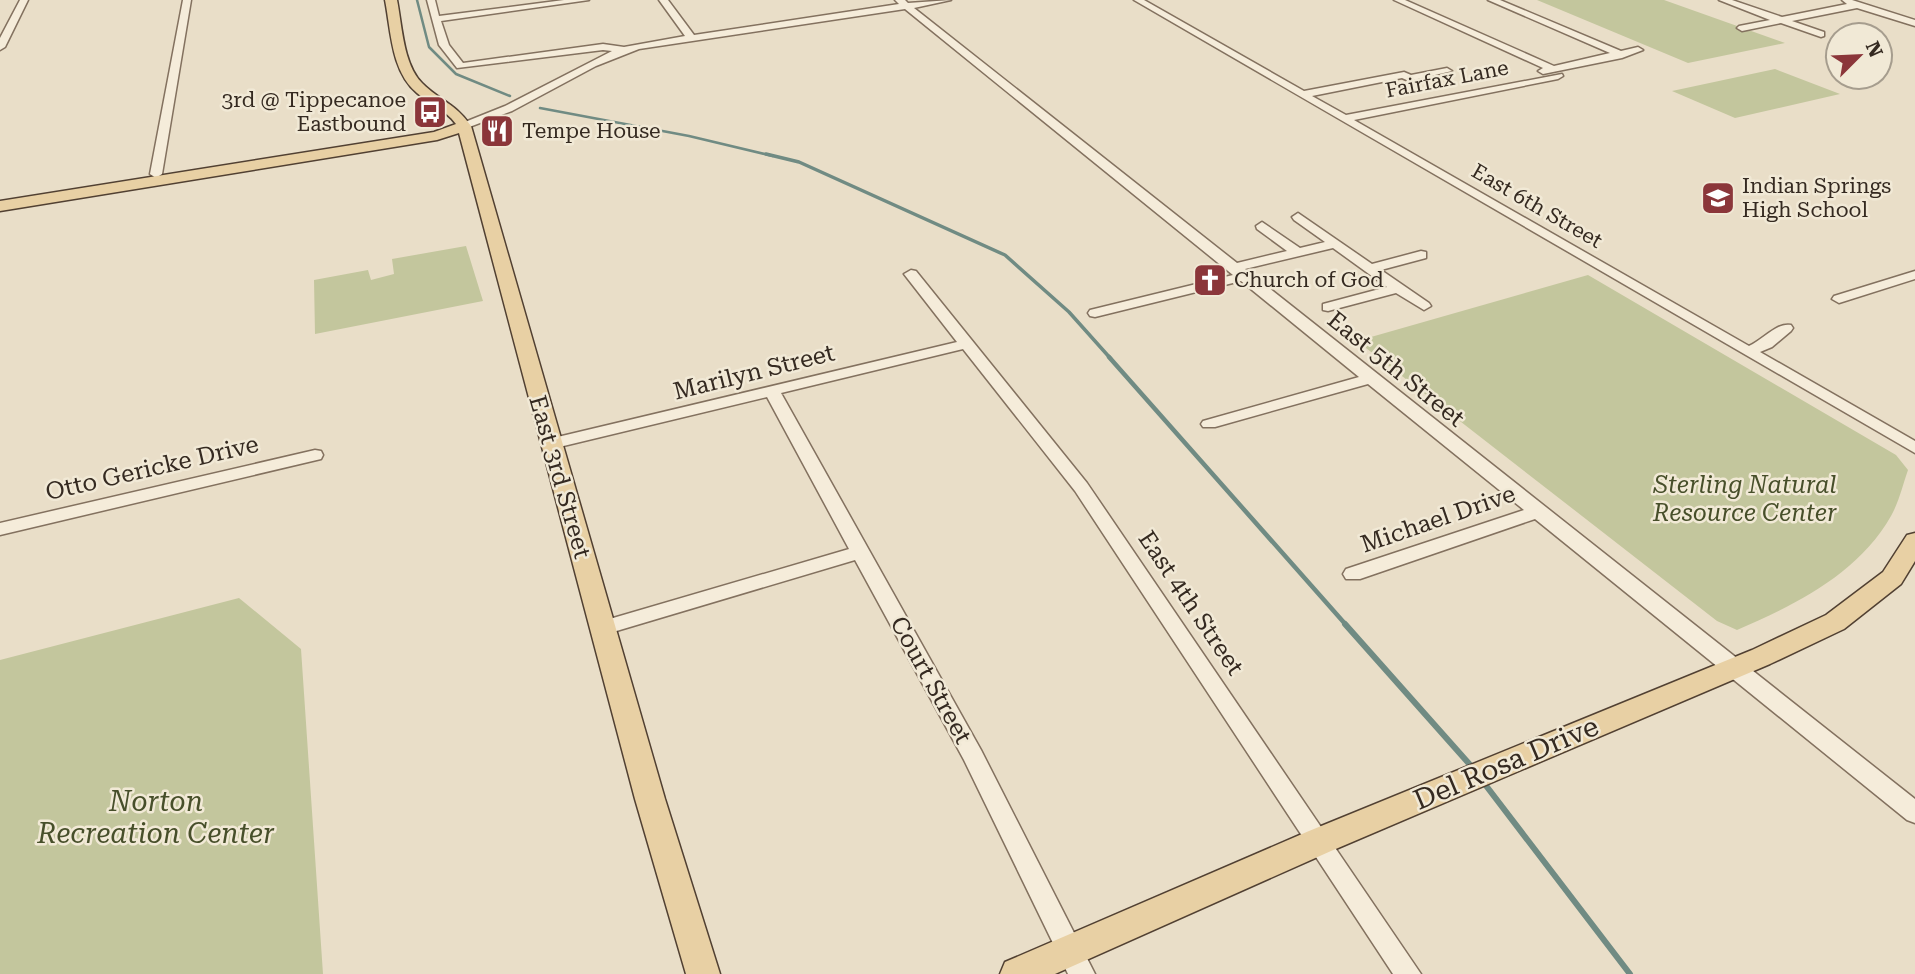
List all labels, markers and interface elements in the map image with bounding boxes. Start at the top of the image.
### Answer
north arrow [1824,21,1894,91]
text: N [1861,38,1888,61]
street label: Fairfax Lane [1383,55,1511,103]
place label: 3rd @ Tippecanoe Eastbound [222,88,407,136]
bus stop icon: 3rd @ Tippecanoe Eastbound [411,93,449,131]
restaurant icon: Tempe House [478,112,516,150]
place label: Tempe House [522,119,661,143]
street label: East 6th Street [1467,159,1607,253]
place label: Indian Springs High School [1742,174,1891,222]
school or university icon: Indian Springs High School [1699,179,1737,217]
church icon: Church of God [1191,261,1229,299]
place label: Church of God [1234,268,1384,292]
street label: East 5th Street [1322,305,1470,433]
street label: Marilyn Street [670,338,838,406]
street label: East 3rd Street [523,392,597,562]
street label: Otto Gericke Drive [43,430,261,506]
park label: Sterling Natural Resource Center [1652,471,1837,527]
street label: Michael Drive [1357,480,1519,558]
street label: East 4th Street [1132,526,1250,680]
street label: Court Street [885,611,977,749]
street label: Del Rosa Drive [1409,709,1603,817]
park label: Norton Recreation Center [36,785,275,850]

